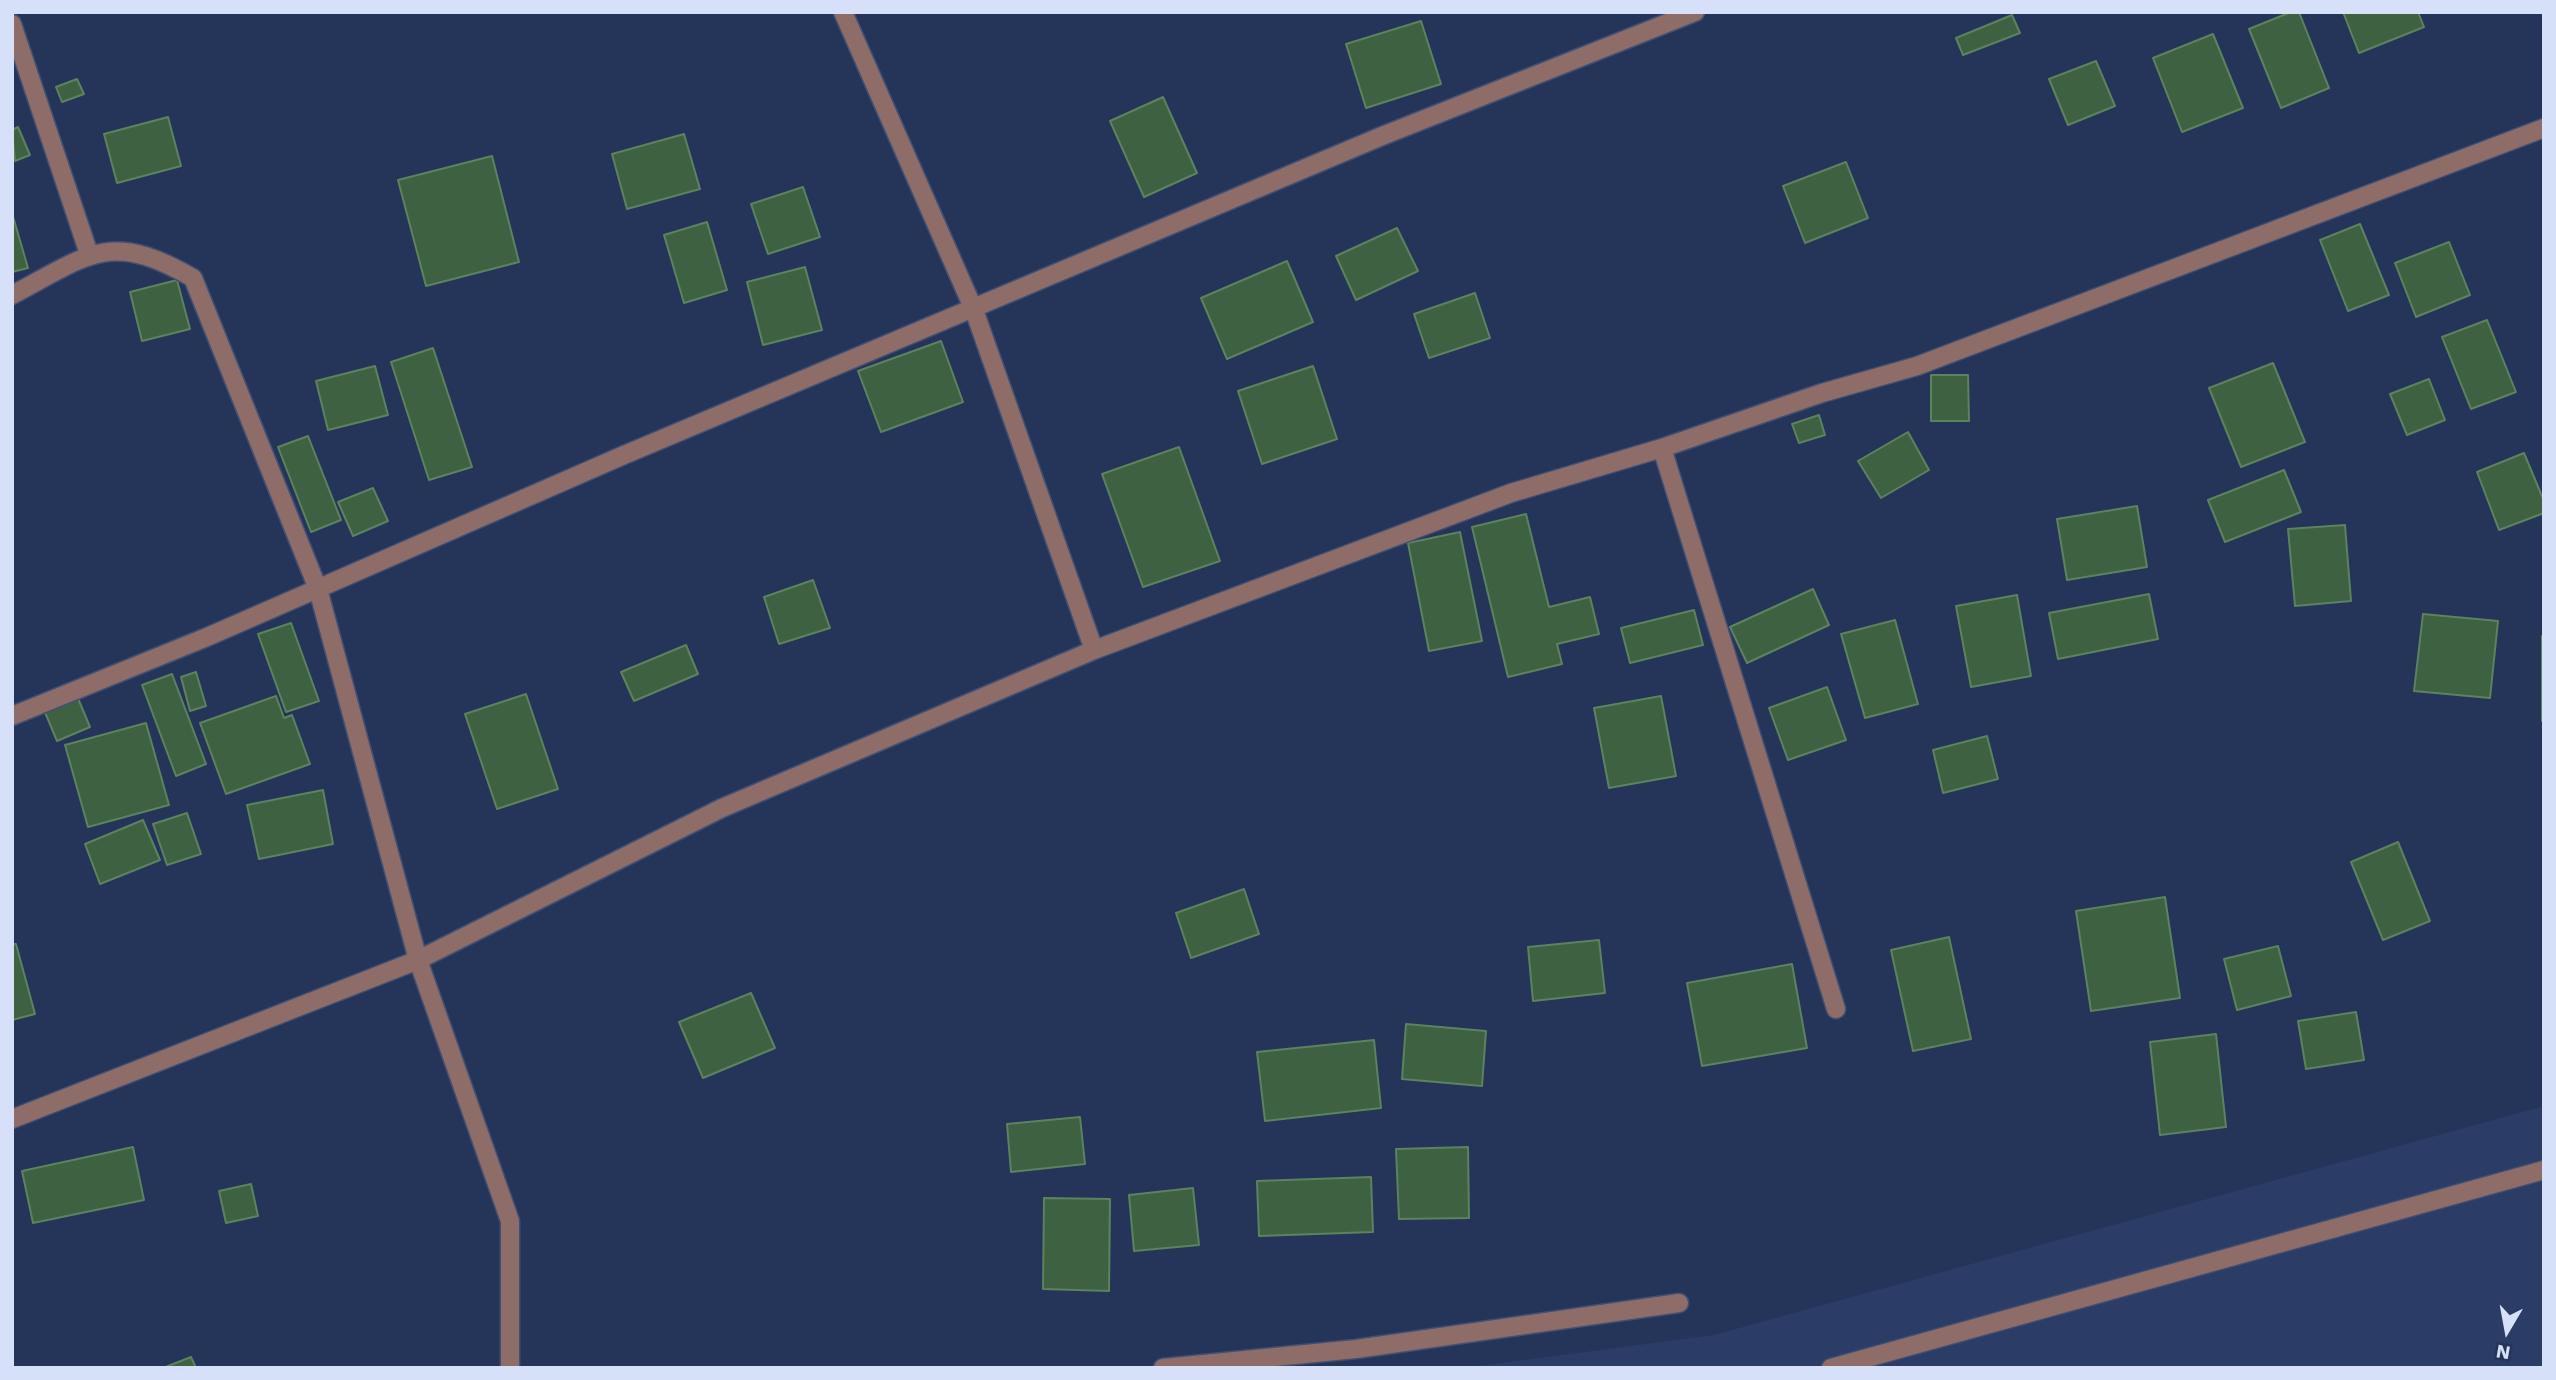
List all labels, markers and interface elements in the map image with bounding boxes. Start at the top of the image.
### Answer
north arrow [2472,1296,2542,1366]
text: N [2494,1340,2512,1365]

